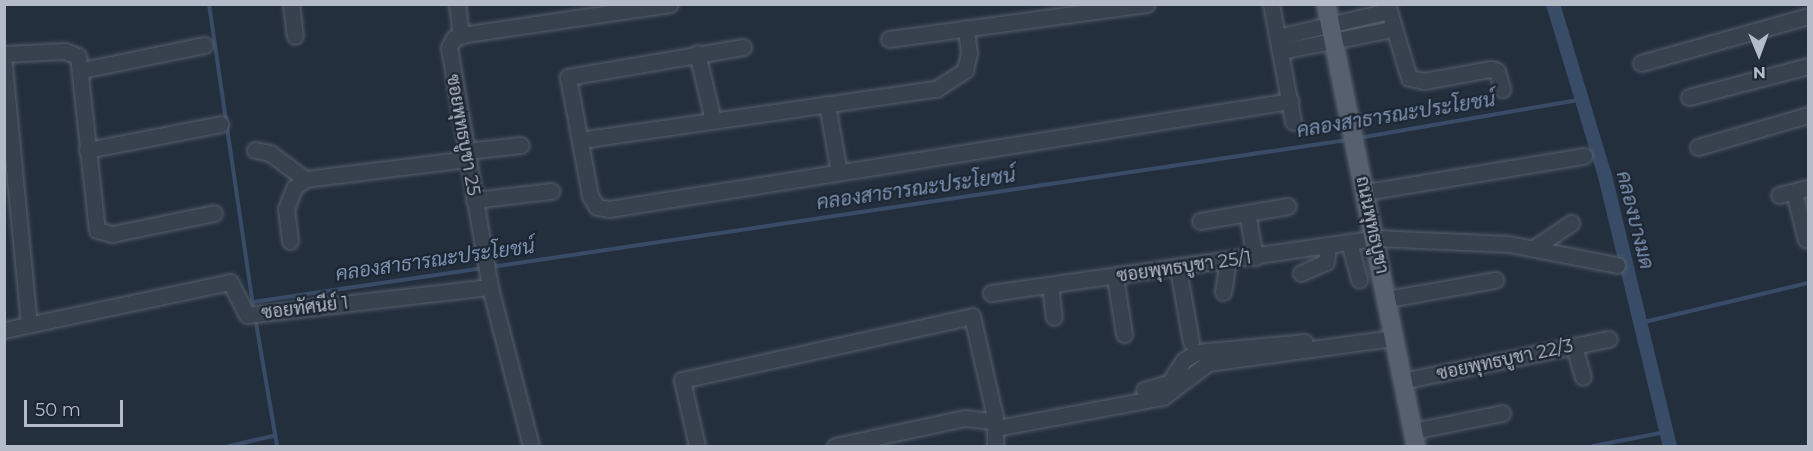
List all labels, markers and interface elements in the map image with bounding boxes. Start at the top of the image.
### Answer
north arrow [1729,24,1789,84]
text: N [1753,63,1766,82]
street label: ซอยพุทธบูชา 25 [442,73,484,197]
water label: คลองสาธารณะประโยชน์ [1295,87,1497,143]
water label: คลองสาธารณะประโยชน์ [815,163,1017,215]
water label: คลองบางมด [1611,168,1659,272]
street label: ถนนพุทธบูชา [1351,174,1393,276]
water label: คลองสาธารณะประโยชน์ [334,234,536,286]
street label: ซอยพุทธบูชา 25/1 [1115,247,1253,287]
street label: ซอยทัศนีย์ 1 [260,292,350,324]
street label: ซอยพุทธบูชา 22/3 [1435,335,1575,385]
scale bar [27,388,126,426]
text: 50 m [35,399,81,421]

